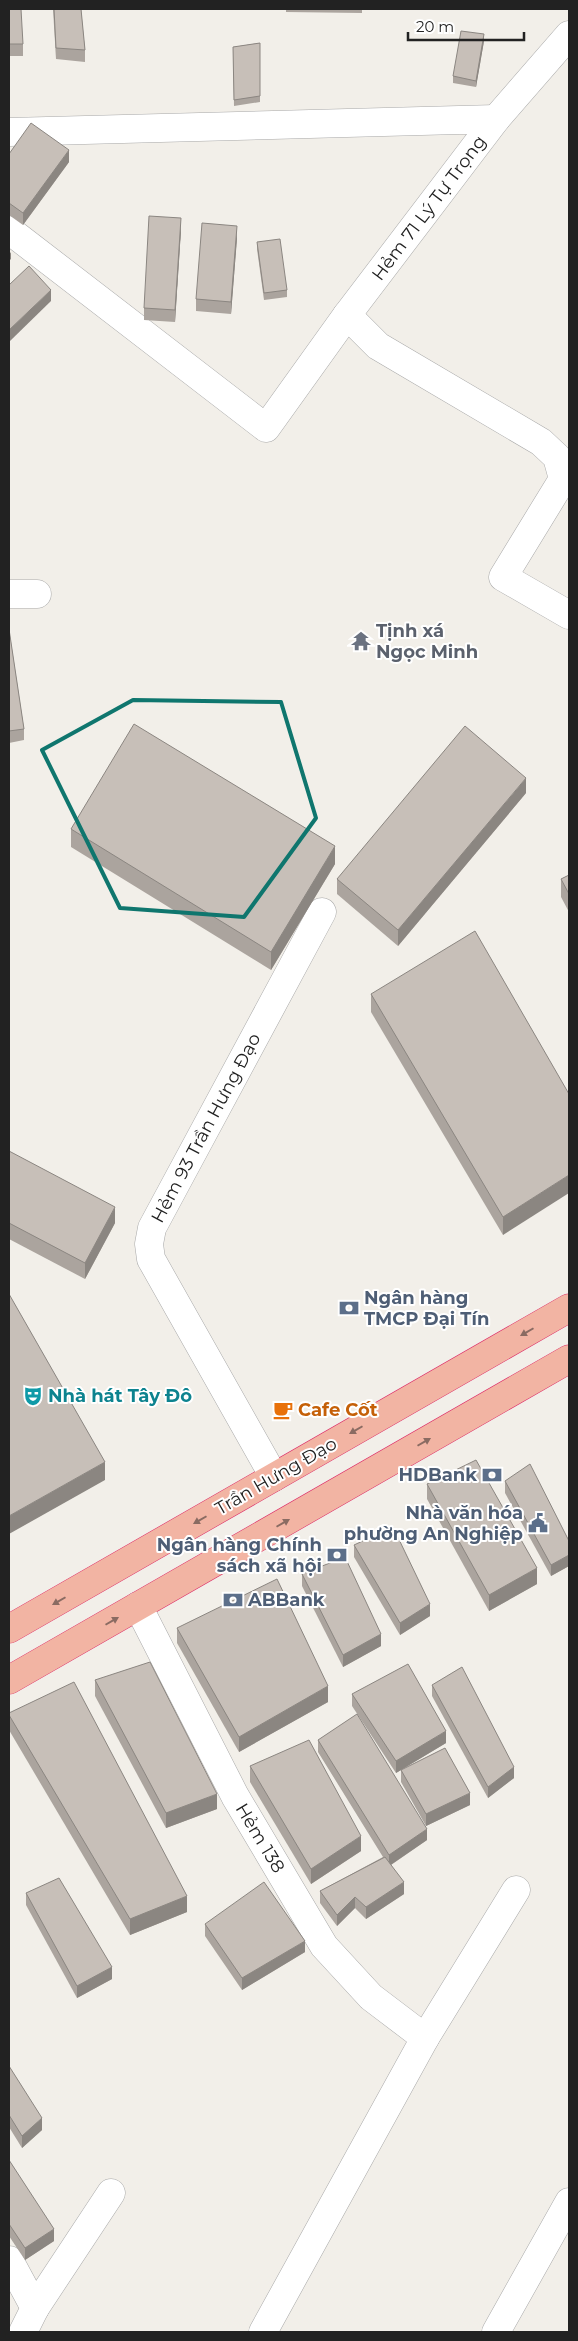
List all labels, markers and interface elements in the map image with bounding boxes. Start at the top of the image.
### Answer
scale bar [408,10,524,42]
text: 20 m [416,17,454,36]
street label: Hẻm 71 Lý Tự Trọng [367,131,491,285]
place label: Tịnh xá Ngọc Minh [376,620,478,663]
temple icon: Tịnh xá Ngọc Minh [350,630,372,652]
street label: Hẻm 93 Trần Hưng Đạo [147,1029,265,1227]
place label: Ngân hàng TMCP Đại Tín [364,1287,489,1330]
bank icon: Ngân hàng TMCP Đại Tín [338,1297,360,1319]
one-way arrow [520,1328,534,1336]
theatre icon: Nhà hát Tây Đô [22,1385,44,1407]
place label: Nhà hát Tây Đô [48,1385,192,1407]
cafe icon: Cafe Cốt [272,1399,294,1421]
place label: Cafe Cốt [298,1399,378,1421]
one-way arrow [349,1426,362,1435]
street label: Trần Hưng Đạo [211,1432,341,1520]
one-way arrow [417,1438,432,1446]
place label: HDBank [398,1464,477,1486]
bank icon: HDBank [481,1464,503,1486]
place label: Nhà văn hóa phường An Nghiệp [344,1502,523,1545]
public building icon: Nhà văn hóa phường An Nghiệp [527,1512,549,1534]
one-way arrow [192,1516,207,1524]
one-way arrow [277,1518,290,1527]
place label: Ngân hàng Chính sách xã hội [157,1534,322,1577]
bank icon: Ngân hàng Chính sách xã hội [326,1544,348,1566]
bank icon: ABBank [222,1589,244,1611]
place label: ABBank [247,1589,325,1611]
one-way arrow [52,1596,65,1605]
one-way arrow [104,1617,119,1625]
street label: Hẻm 138 [231,1799,289,1877]

